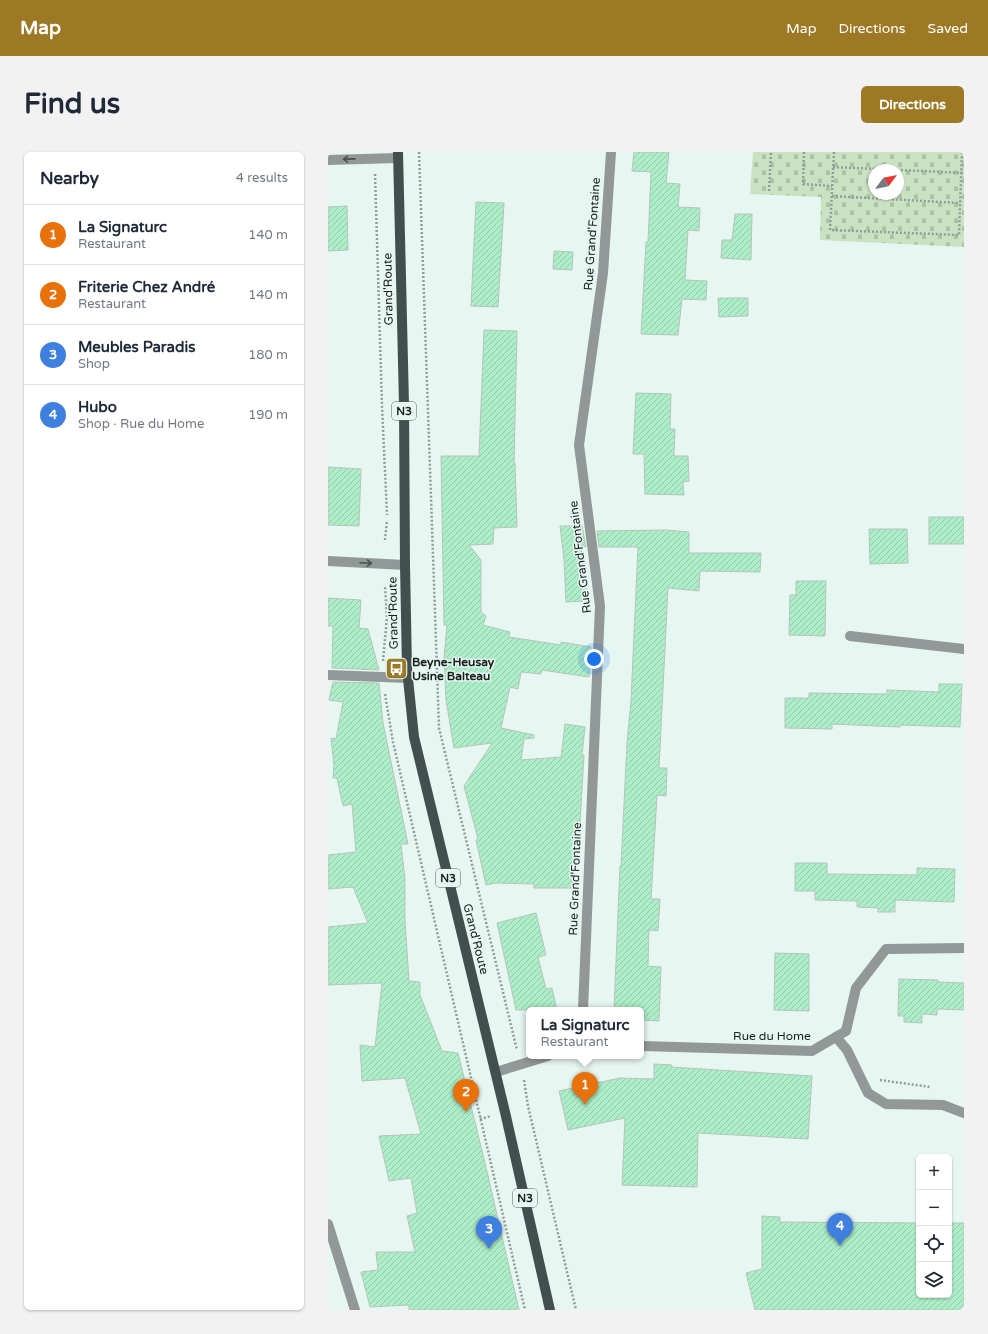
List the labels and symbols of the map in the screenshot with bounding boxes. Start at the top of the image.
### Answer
one-way arrow [343,155,356,163]
north arrow [868,164,904,200]
street label: Rue Grand'Fontaine [581,177,603,291]
street label: Grand'Route [380,252,396,325]
road number: N3 [392,402,416,420]
street label: Rue Grand'Fontaine [566,500,594,614]
one-way arrow [359,559,372,567]
street label: Grand'Route [385,576,401,649]
your location [584,649,604,669]
place label: Beyne-Heusay Usine Balteau [412,655,495,683]
bus stop icon: Beyne-Heusay Usine Balteau [383,656,409,682]
street label: Rue Grand'Fontaine [566,822,584,936]
road number: N3 [436,869,460,887]
street label: Grand'Route [460,902,492,976]
street label: Rue du Home [733,1029,811,1043]
pin: 1 [572,1072,598,1105]
pin: 2 [453,1079,479,1112]
road number: N3 [513,1189,537,1207]
pin: 4 [827,1213,853,1246]
pin: 3 [476,1216,502,1249]

